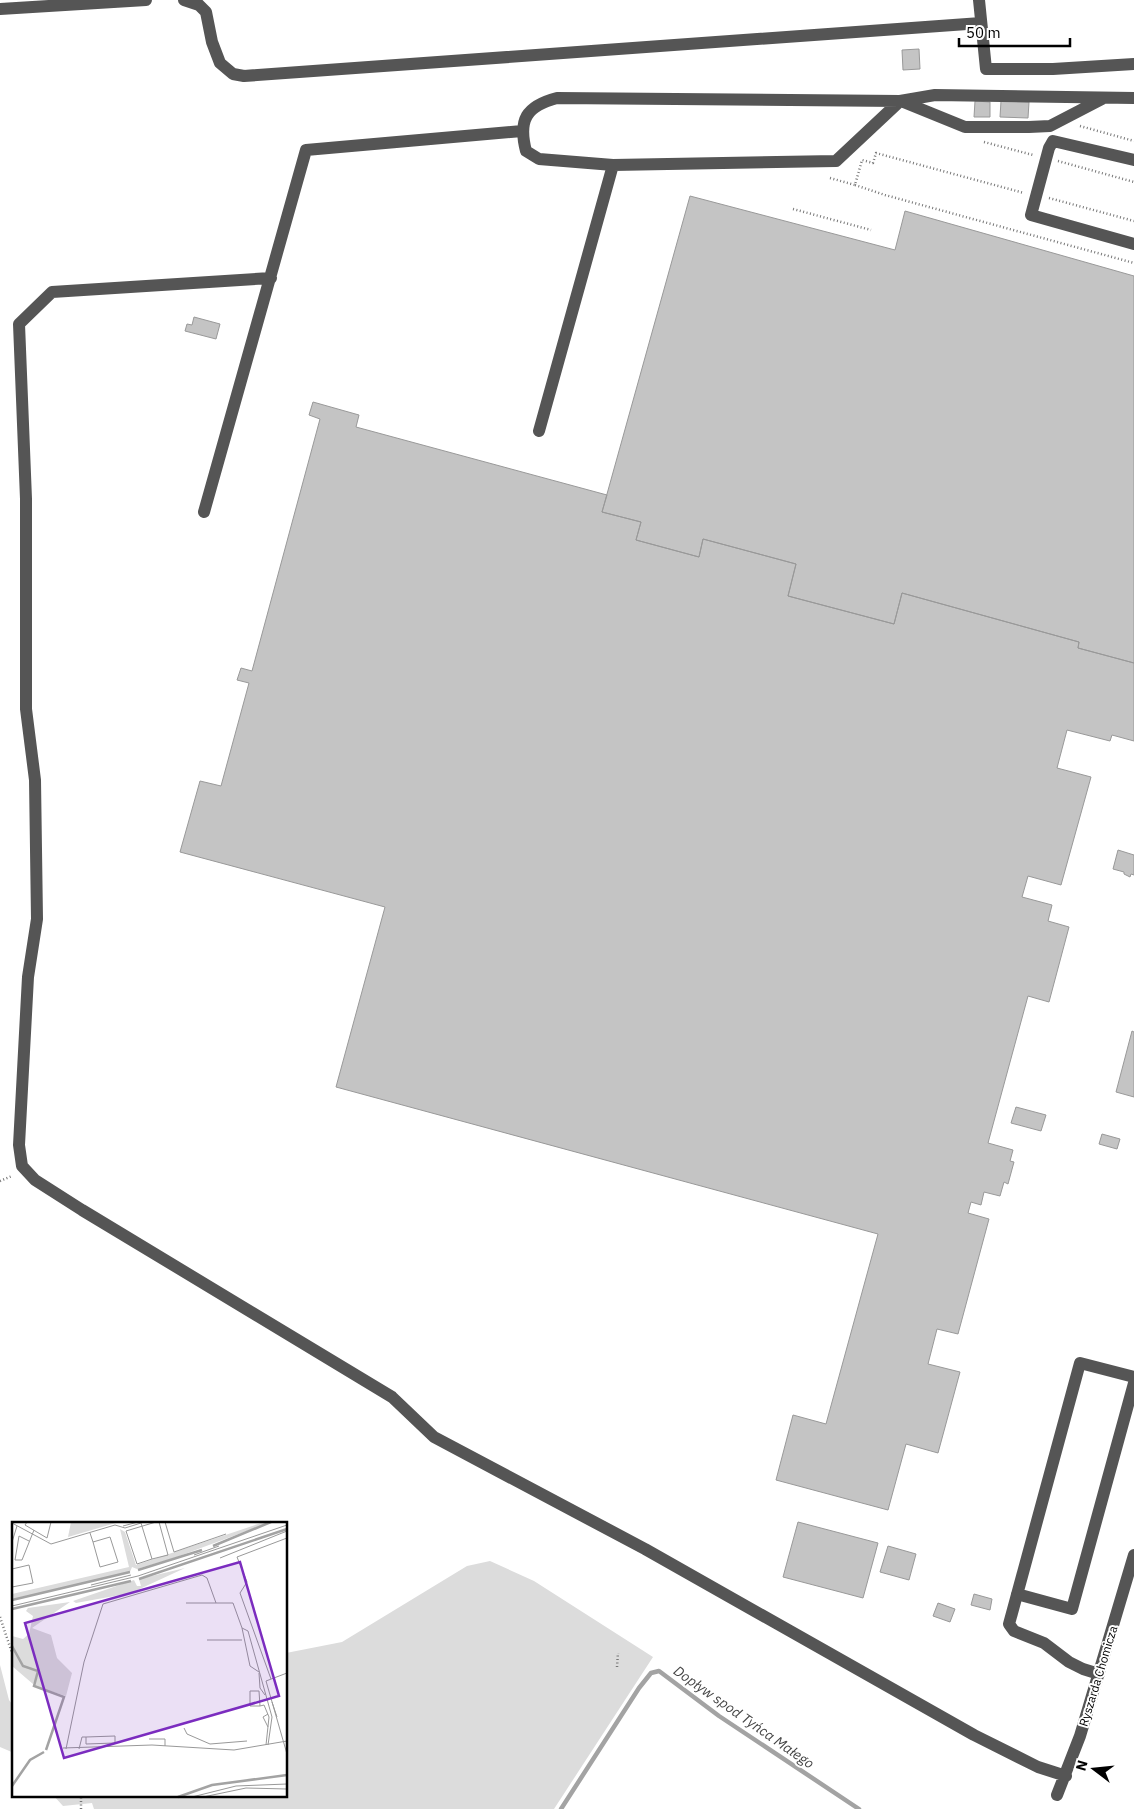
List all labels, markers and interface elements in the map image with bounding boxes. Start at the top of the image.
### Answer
scale bar [959,15,1070,47]
text: 50 m [966,23,1001,42]
inset map [12,1522,288,1796]
street label: Ryszarda Chomicza [1076,1623,1121,1728]
water label: Dopływ spod Tyńca Małego [670,1662,818,1773]
north arrow [1069,1744,1119,1794]
text: N [1071,1758,1092,1773]

